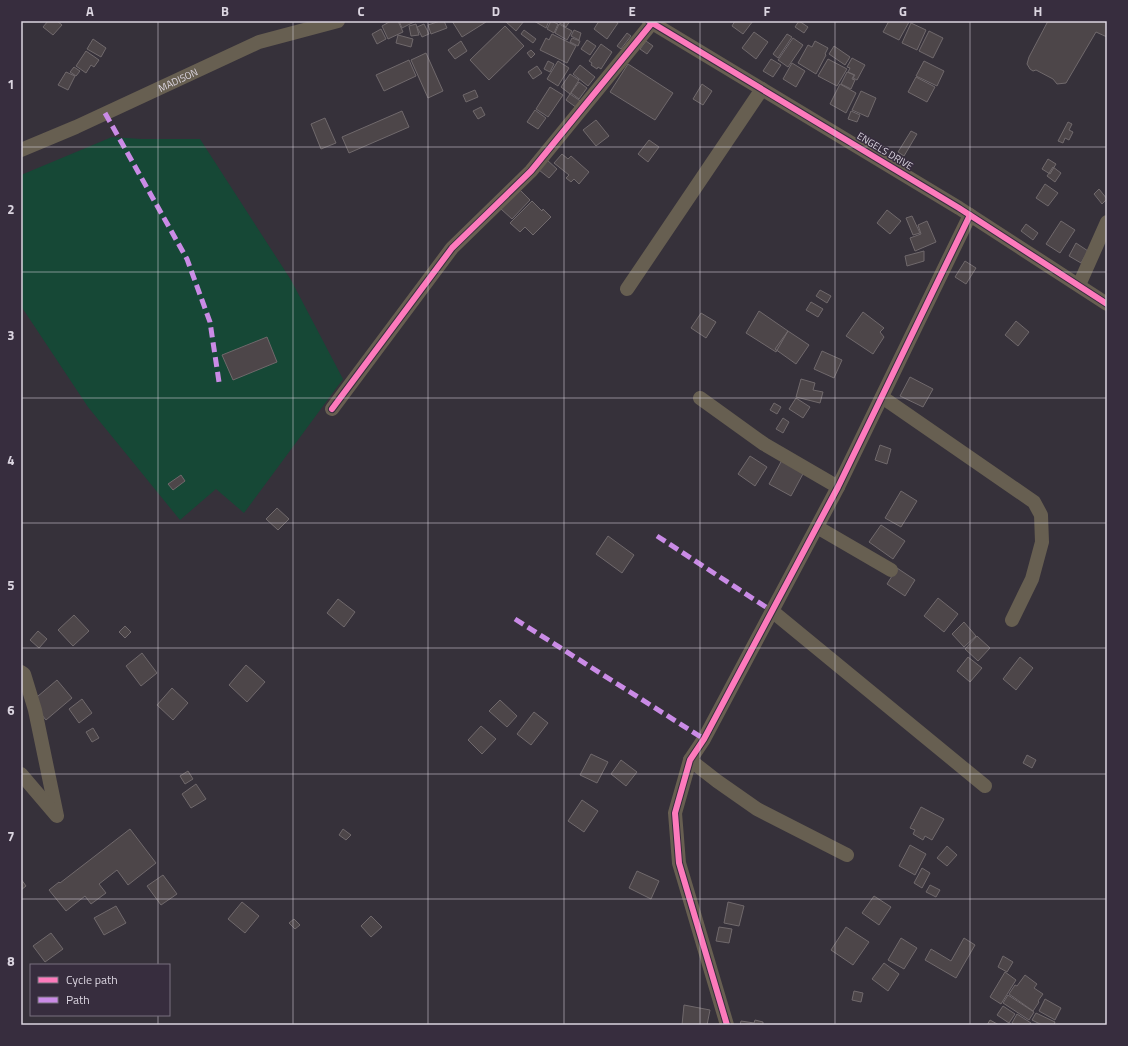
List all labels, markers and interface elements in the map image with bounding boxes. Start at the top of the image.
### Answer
text: A [86,1,94,21]
text: B [221,1,229,21]
text: C [357,1,365,21]
text: D [492,1,500,21]
text: E [628,1,636,21]
text: F [764,1,771,21]
text: G [899,1,907,21]
text: H [1034,1,1042,21]
street label: MADISON [156,64,200,95]
text: 1 [7,74,15,94]
street label: ENGELS DRIVE [854,128,916,174]
text: 2 [7,199,15,219]
text: 3 [7,325,15,345]
text: 4 [7,450,15,470]
text: 5 [7,575,15,595]
text: 6 [7,700,15,720]
text: 7 [7,826,15,846]
text: 8 [7,951,15,971]
legend [30,964,170,1016]
text: Cycle path [66,970,118,989]
text: Path [66,990,90,1009]

